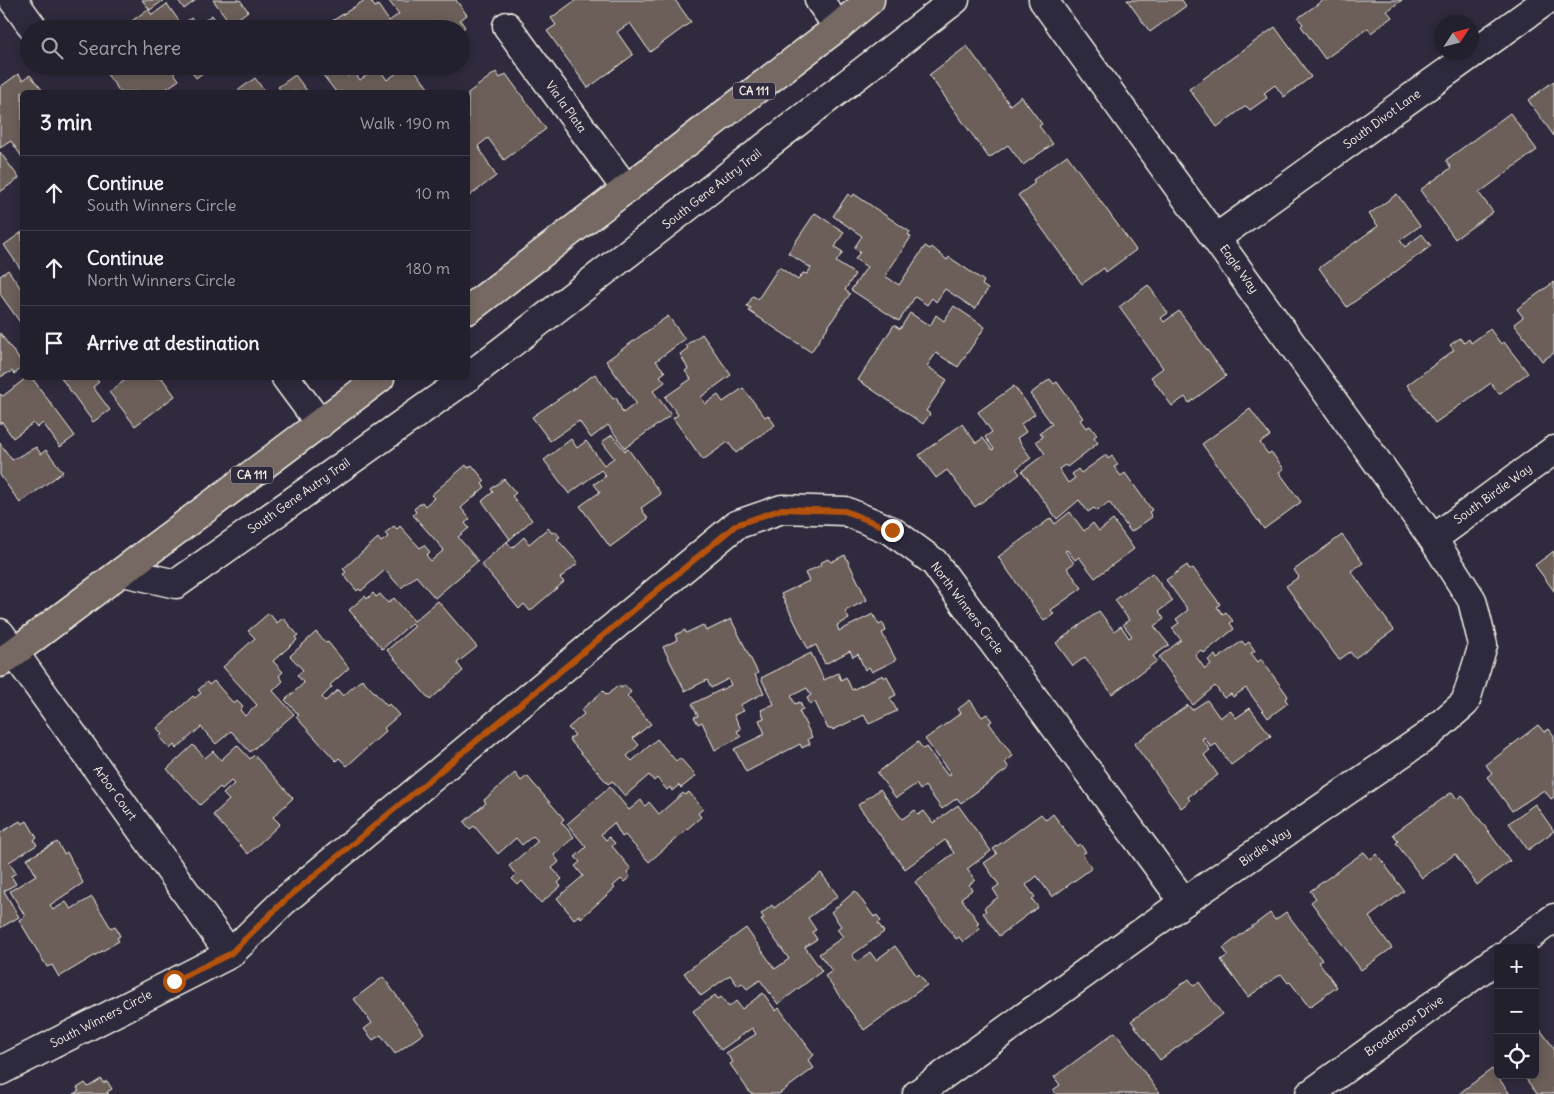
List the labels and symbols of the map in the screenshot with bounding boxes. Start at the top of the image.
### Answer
north arrow [1434,15,1479,60]
street label: Via la Plata [543,78,590,135]
road number: CA 111 [733,82,775,100]
street label: South Divot Lane [1340,86,1423,152]
street label: South Gene Autry Trail [659,145,764,232]
street label: Eagle Way [1217,241,1262,296]
street label: South Gene Autry Trail [245,455,353,537]
street label: South Birdie Way [1451,460,1535,527]
road number: CA 111 [231,466,273,484]
route end [881,519,904,542]
street label: North Winners Circle [928,559,1007,657]
street label: Arbor Court [90,762,140,823]
street label: Birdie Way [1236,824,1293,869]
route start [163,970,186,993]
street label: South Winners Circle [47,986,154,1051]
street label: Broadmoor Drive [1362,992,1446,1059]

